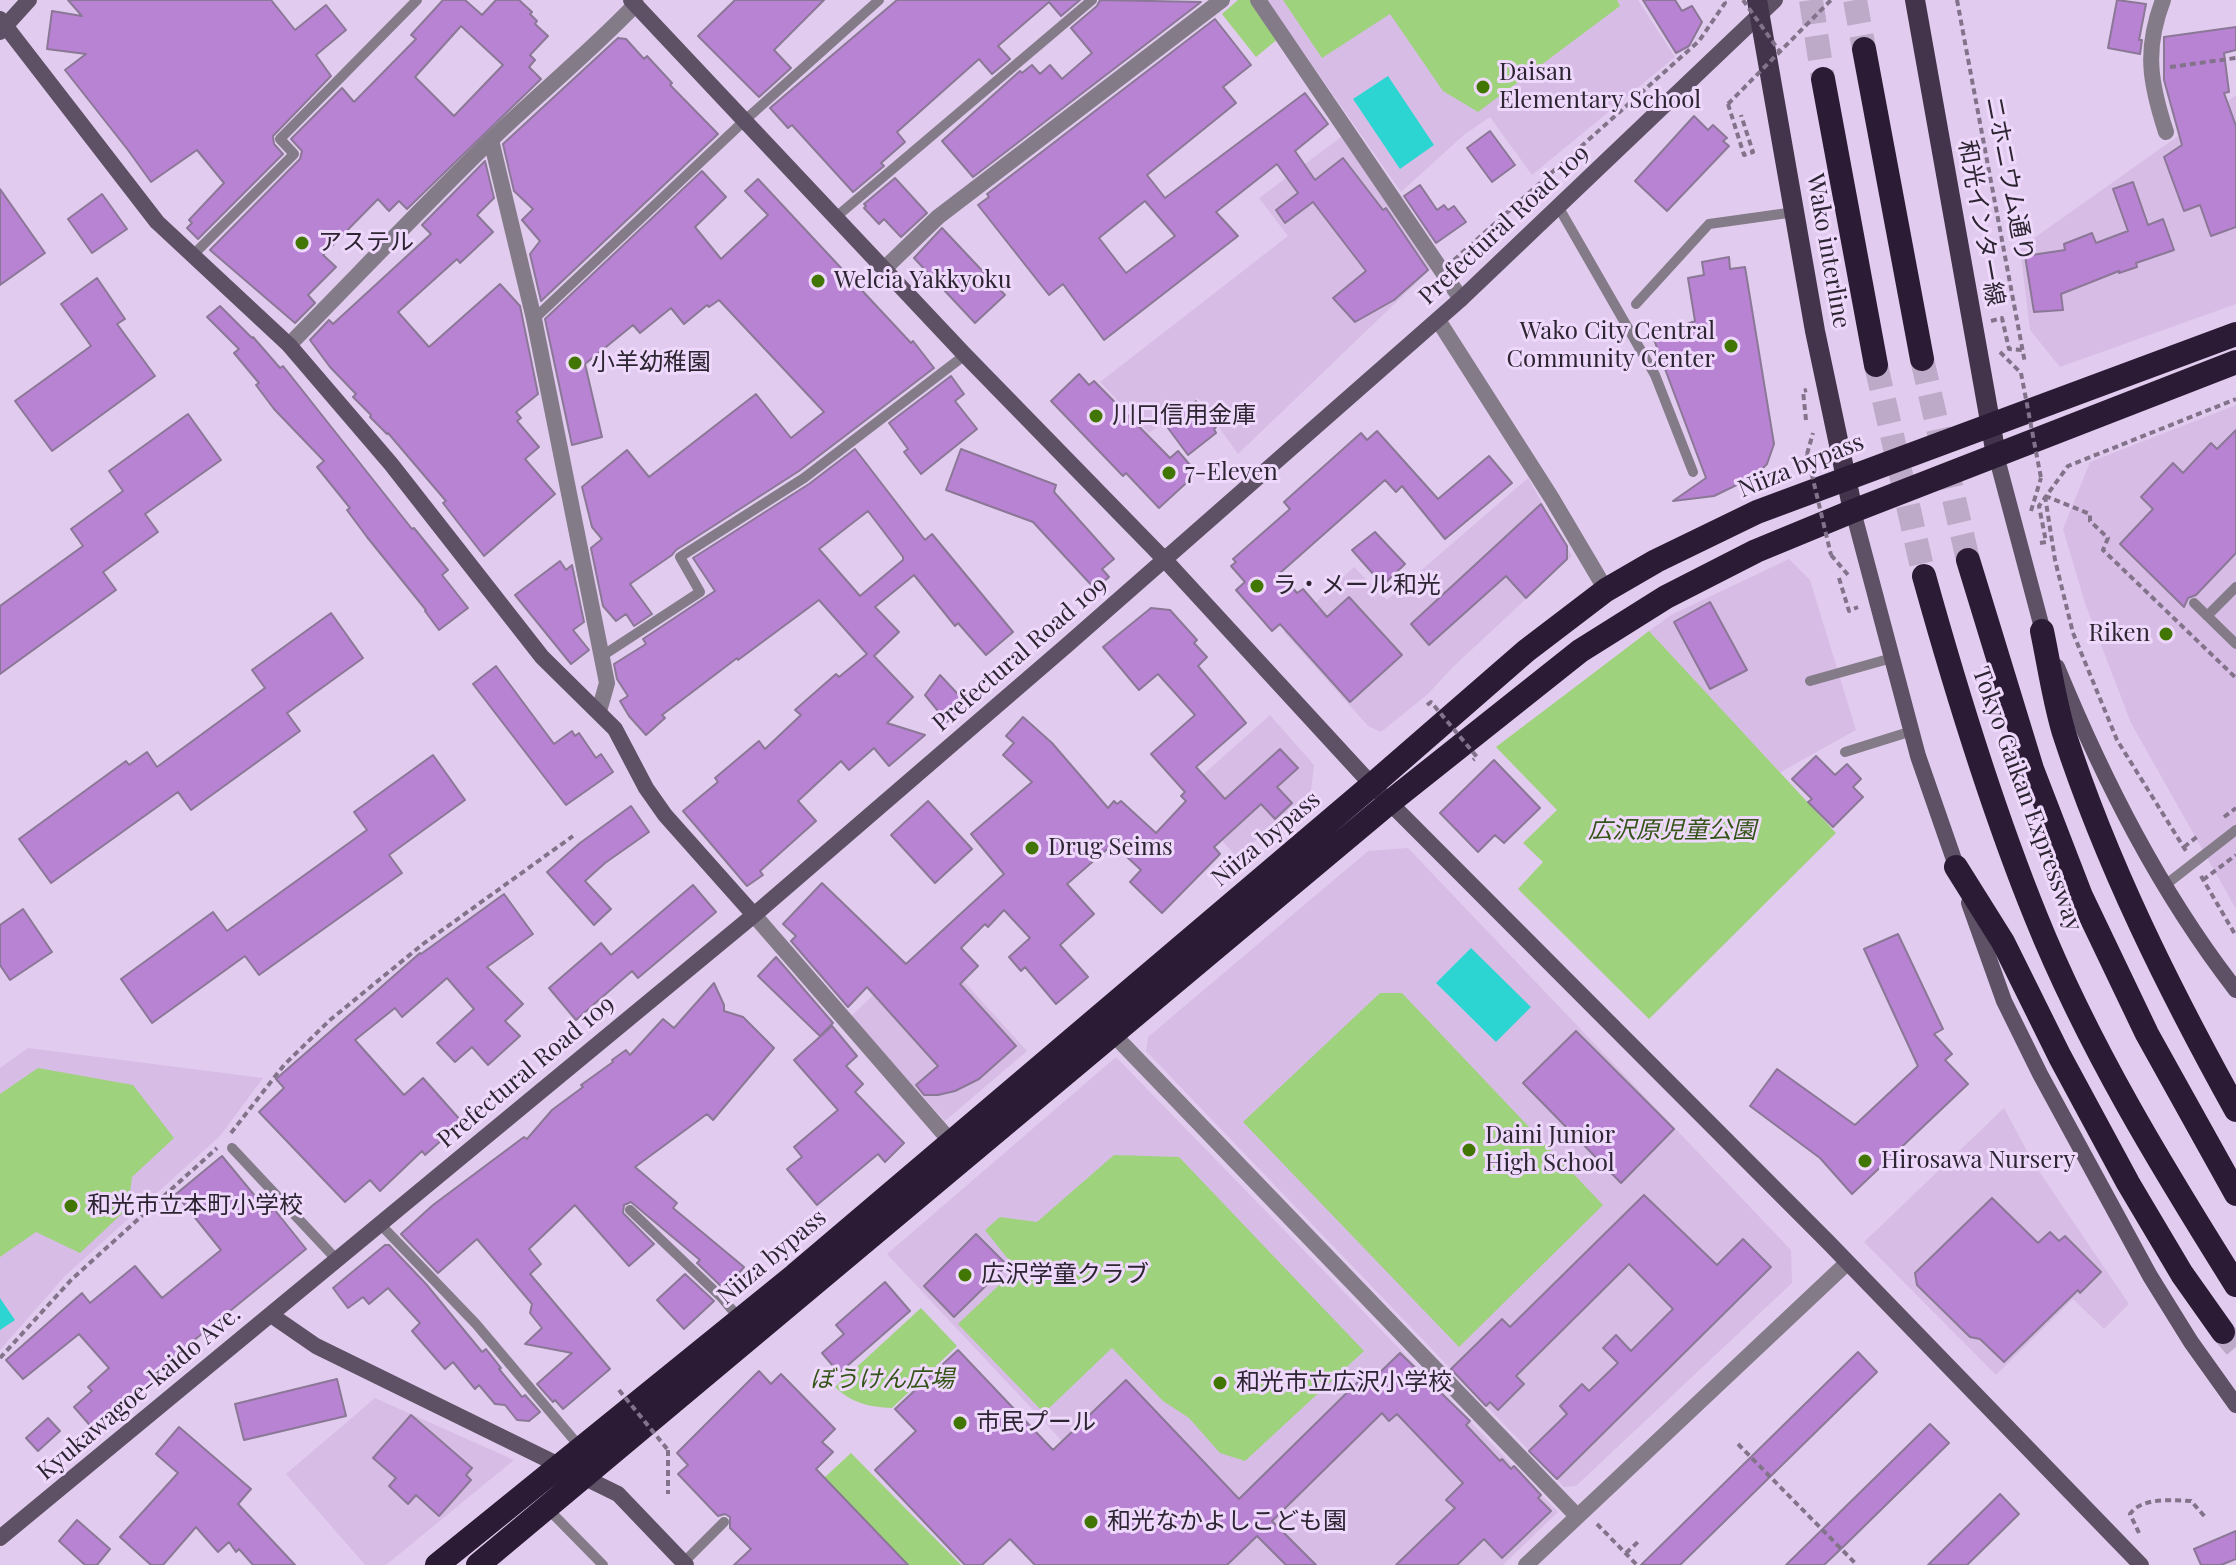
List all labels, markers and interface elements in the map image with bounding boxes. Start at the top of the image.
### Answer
place label: Daisan Elementary School [1499,59,1701,115]
marker: Daisan Elementary School [1474,78,1492,96]
street label: ニホニウム通り [1979,94,2039,264]
street label: 和光インター線 [1952,138,2010,308]
street label: Prefectural Road 109 [1413,139,1595,311]
street label: Wako interline [1800,171,1856,331]
place label: アステル [318,229,414,257]
marker: アステル [293,234,311,252]
place label: Welcia Yakkyoku [834,267,1012,295]
marker: Welcia Yakkyoku [809,272,827,290]
place label: Wako City Central Community Center [1507,318,1715,374]
marker: Wako City Central Community Center [1722,337,1740,355]
place label: 小羊幼稚園 [591,349,711,377]
marker: 小羊幼稚園 [566,354,584,372]
place label: 川口信用金庫 [1112,402,1256,430]
marker: 川口信用金庫 [1087,407,1105,425]
street label: Niiza bypass [1734,428,1868,504]
place label: 7-Eleven [1185,459,1278,487]
marker: 7-Eleven [1160,464,1178,482]
street label: Prefectural Road 109 [927,570,1113,738]
place label: ラ・メール和光 [1273,572,1441,600]
marker: ラ・メール和光 [1248,577,1266,595]
place label: Riken [2088,620,2150,648]
marker: Riken [2157,625,2175,643]
street label: Tokyo Gaikan Expressway [1966,663,2088,935]
street label: Niiza bypass [1206,785,1326,893]
park label: 広沢原児童公園 [1588,817,1756,845]
place label: Drug Seims [1048,834,1173,862]
marker: Drug Seims [1023,839,1041,857]
street label: Prefectural Road 109 [432,990,620,1154]
place label: Daini Junior High School [1485,1122,1615,1178]
marker: Daini Junior High School [1460,1141,1478,1159]
place label: Hirosawa Nursery [1881,1147,2075,1175]
marker: Hirosawa Nursery [1856,1152,1874,1170]
place label: 和光市立本町小学校 [87,1192,303,1220]
marker: 和光市立本町小学校 [62,1197,80,1215]
street label: Niiza bypass [712,1203,832,1311]
place label: 広沢学童クラブ [981,1261,1149,1289]
marker: 広沢学童クラブ [956,1266,974,1284]
street label: Kyukawagoe-kaido Ave. [32,1300,246,1486]
park label: ぼうけん広場 [810,1366,954,1394]
place label: 和光市立広沢小学校 [1236,1369,1452,1397]
marker: 和光市立広沢小学校 [1211,1374,1229,1392]
place label: 市民プール [976,1409,1096,1437]
marker: 市民プール [951,1414,969,1432]
place label: 和光なかよしこども園 [1107,1508,1347,1536]
marker: 和光なかよしこども園 [1082,1513,1100,1531]

